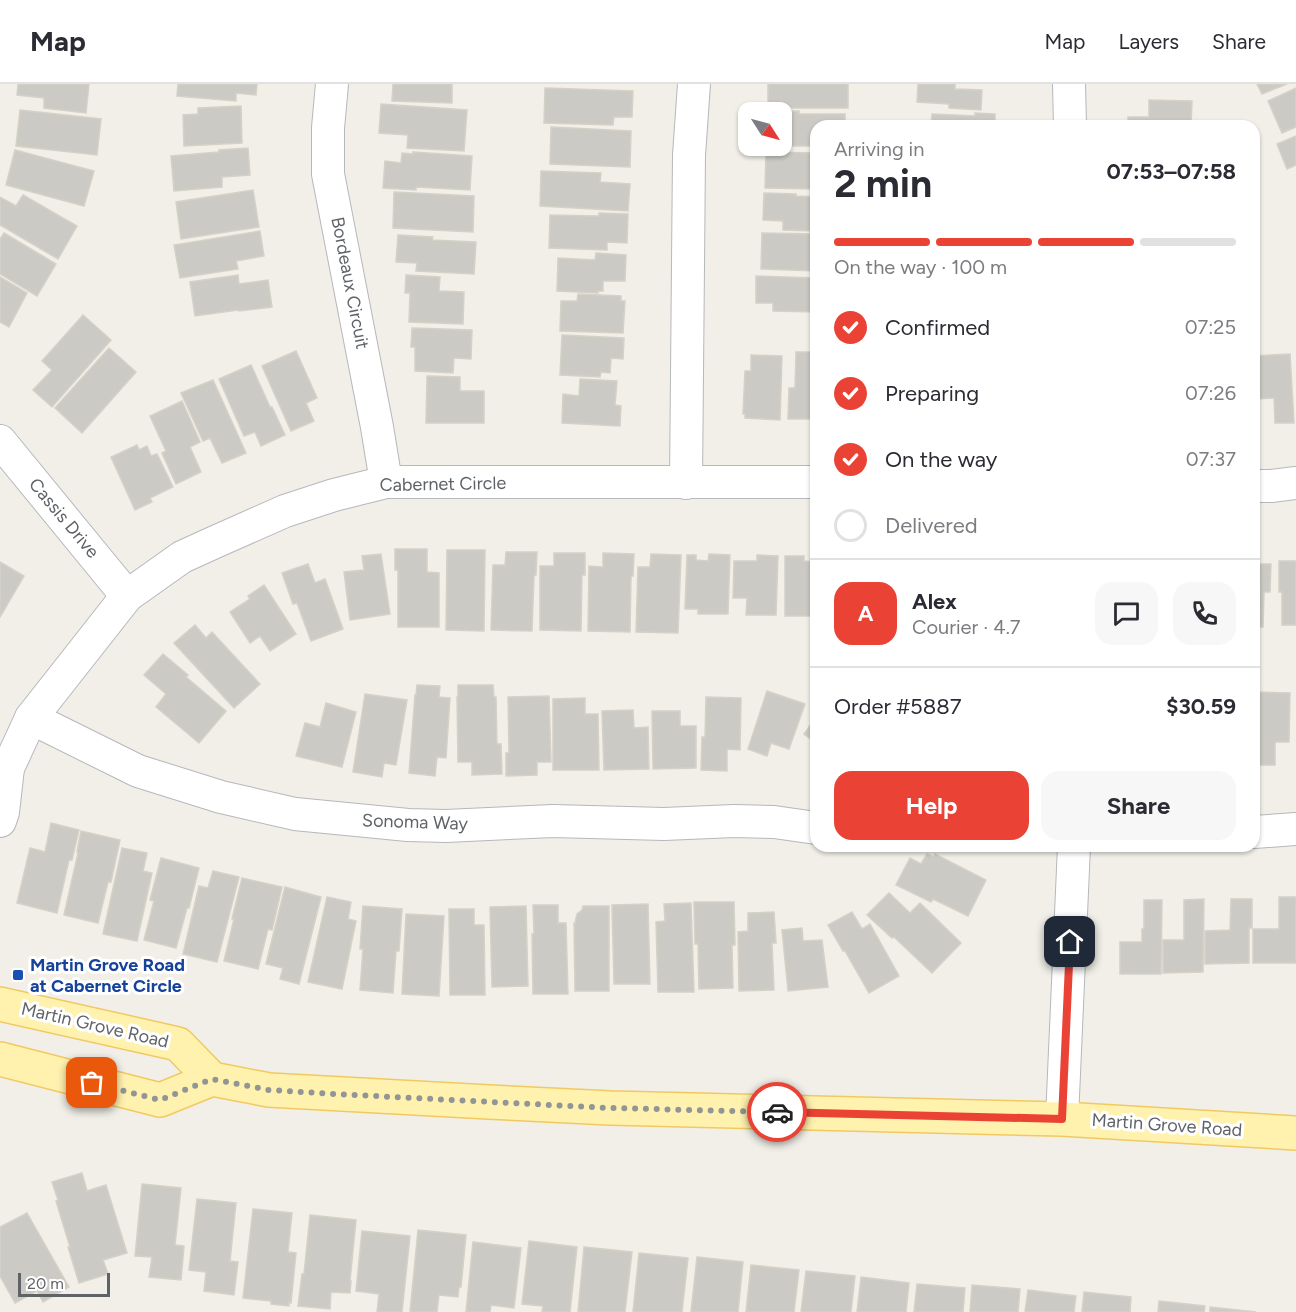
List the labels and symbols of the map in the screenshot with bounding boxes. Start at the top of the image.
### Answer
north arrow [738,102,792,156]
street label: Bordeaux Circuit [326,215,374,351]
street label: Cabernet Circle [380,472,507,496]
street label: Cassis Drive [24,474,104,563]
street label: Sonoma Way [362,809,469,835]
pin [1044,916,1095,967]
place label: Martin Grove Road at Cabernet Circle [30,954,185,997]
marker: Martin Grove Road at Cabernet Circle [11,968,25,982]
street label: Martin Grove Road [19,997,171,1053]
pin [66,1057,117,1108]
courier [747,1082,807,1142]
street label: Martin Grove Road [1091,1109,1243,1141]
scale bar [18,1270,110,1298]

